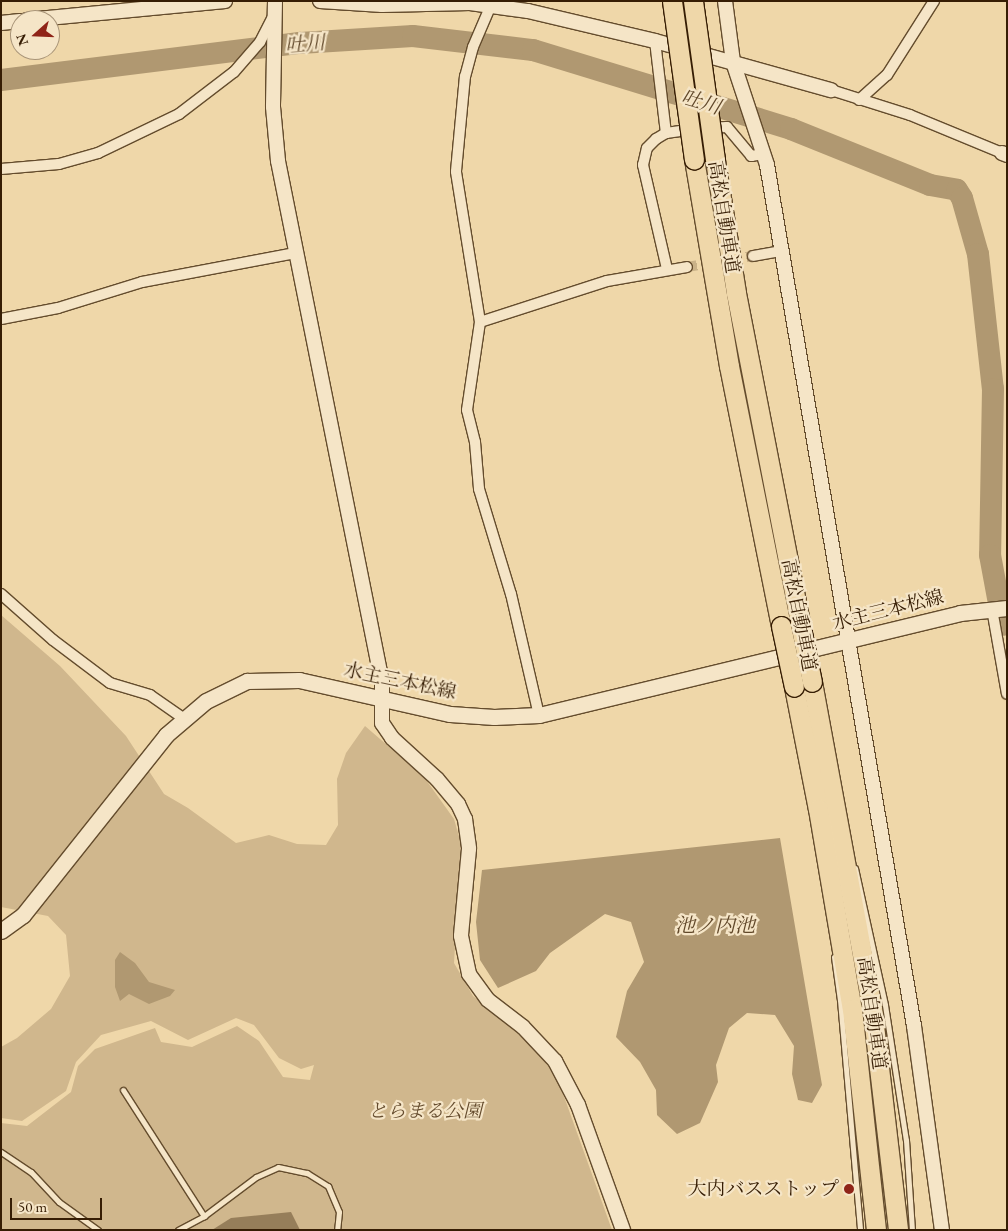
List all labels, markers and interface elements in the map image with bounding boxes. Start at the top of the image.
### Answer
north arrow [10,10,60,60]
water label: 吐川 [284,30,326,58]
text: N [11,31,32,48]
water label: 吐川 [678,85,724,119]
street label: 高松自動車道 [704,159,744,275]
street label: 高松自動車道 [777,557,821,673]
street label: 水主三本松線 [830,585,946,635]
street label: 水主三本松線 [342,658,458,704]
water label: 池ノ内池 [675,913,755,937]
street label: 高松自動車道 [853,955,891,1071]
park label: とらまる公園 [368,1100,482,1122]
place label: 大内バスストップ [687,1178,839,1200]
marker: 大内バスストップ [843,1183,855,1195]
scale bar [12,1188,105,1220]
text: 50 m [18,1197,47,1216]

